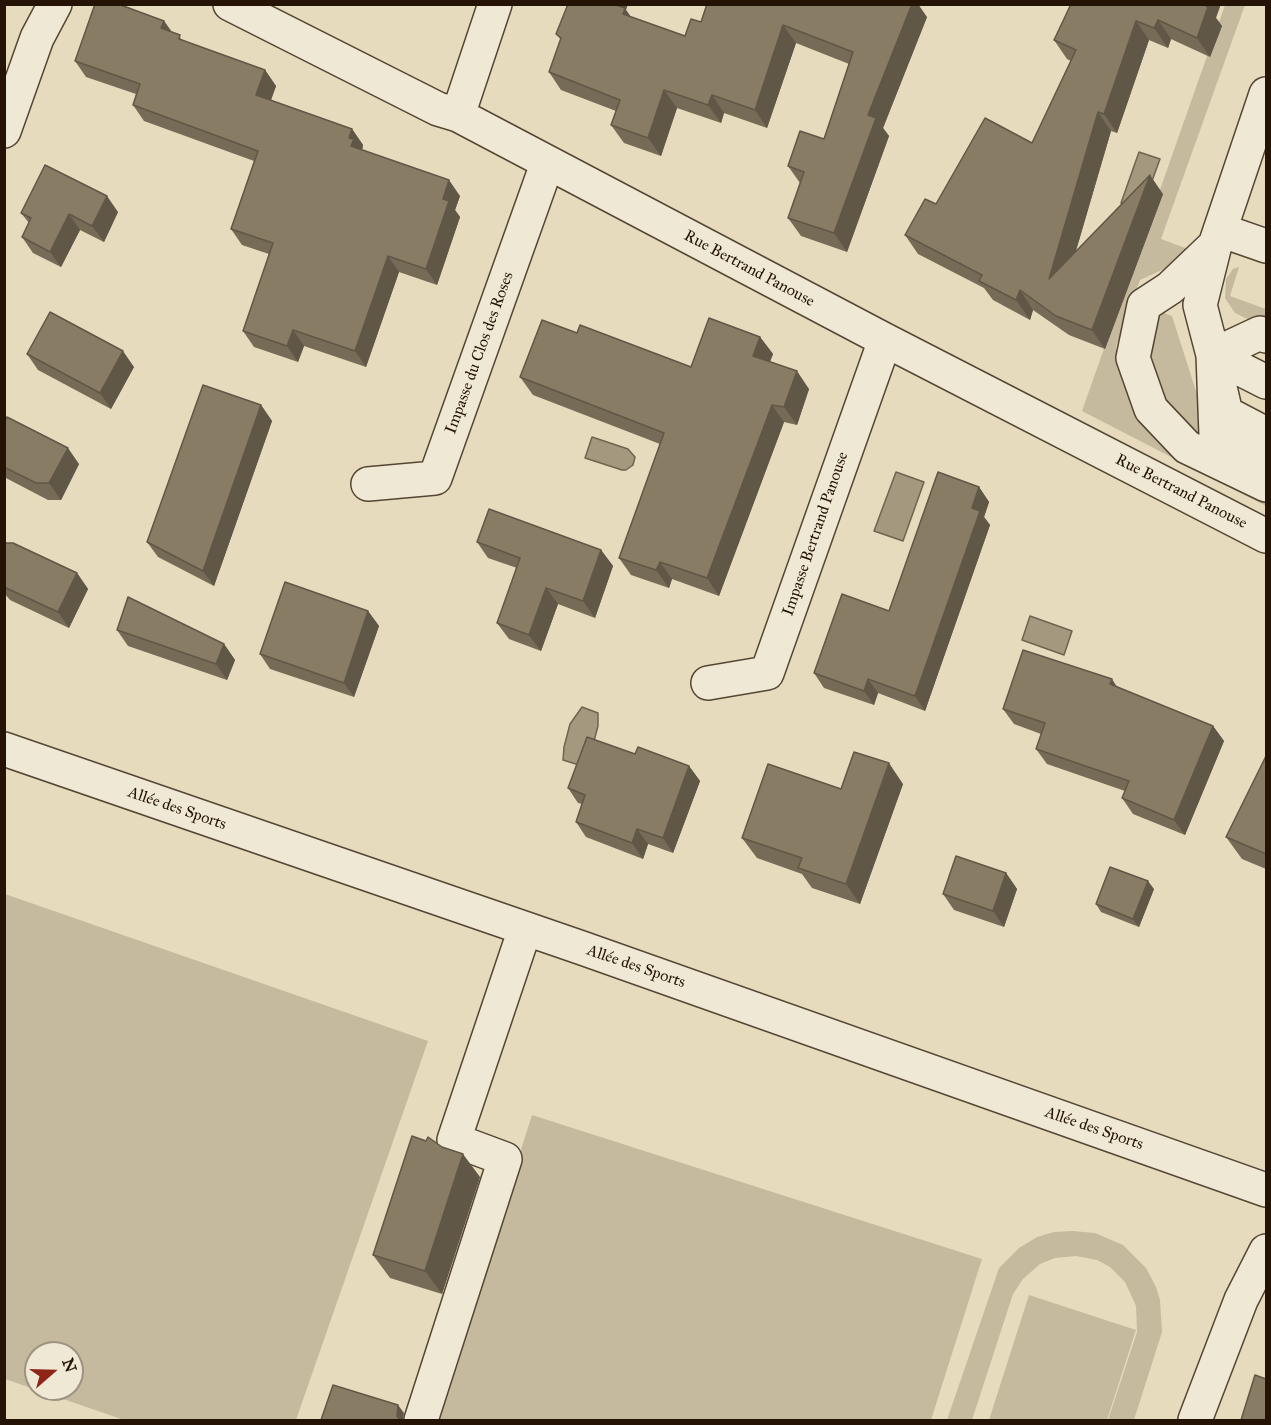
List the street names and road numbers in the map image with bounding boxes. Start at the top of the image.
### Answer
street label: Rue Bertrand Panouse [680,226,818,312]
street label: Impasse du Clos des Roses [442,269,518,437]
street label: Impasse Bertrand Panouse [779,449,853,619]
street label: Rue Bertrand Panouse [1112,451,1250,533]
street label: Allée des Sports [125,783,229,835]
street label: Allée des Sports [584,941,688,993]
street label: Allée des Sports [1042,1103,1146,1155]

